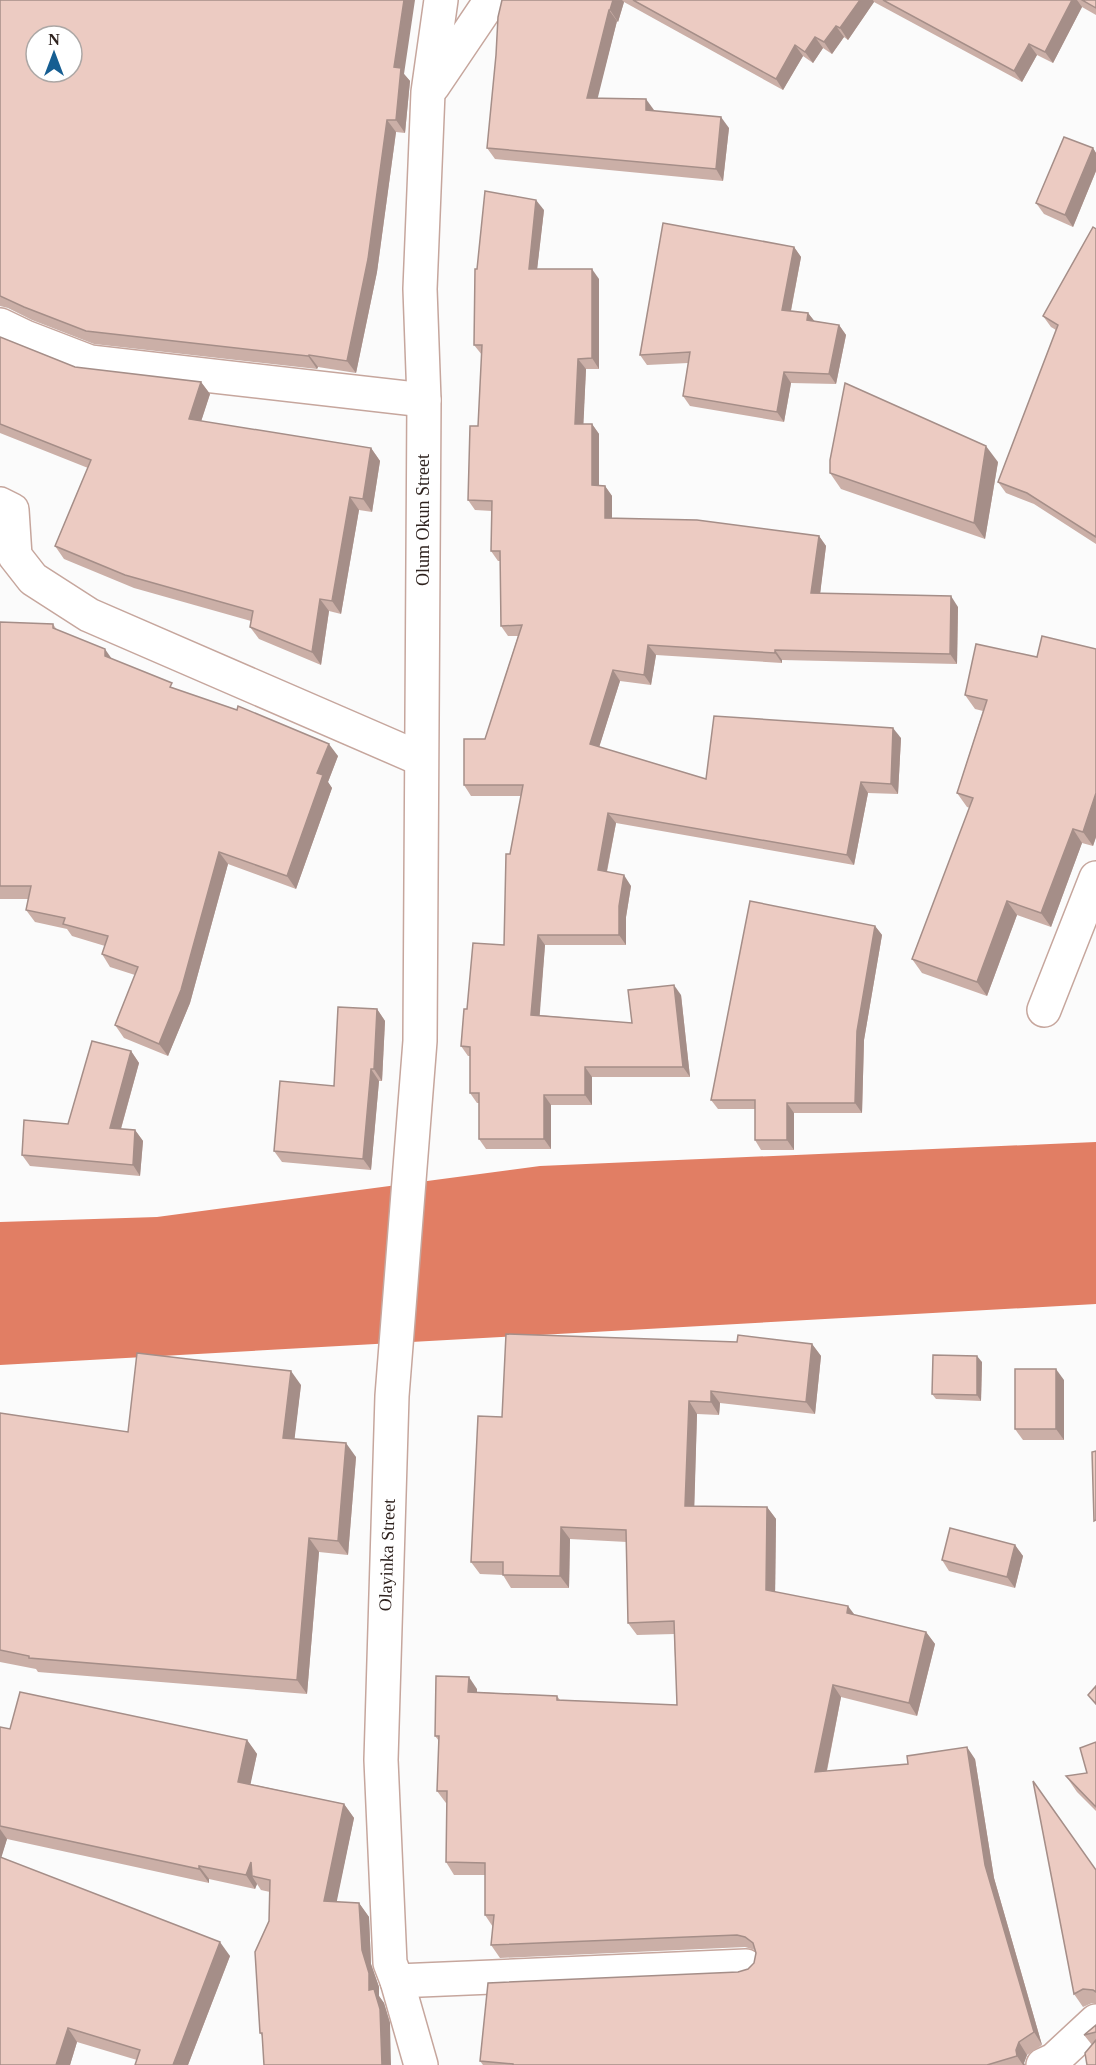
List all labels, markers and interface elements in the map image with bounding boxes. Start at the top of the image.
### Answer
north arrow [24,24,84,84]
text: N [48,31,60,48]
street label: Olum Okun Street [413,454,433,586]
street label: Olayinka Street [375,1498,399,1612]

